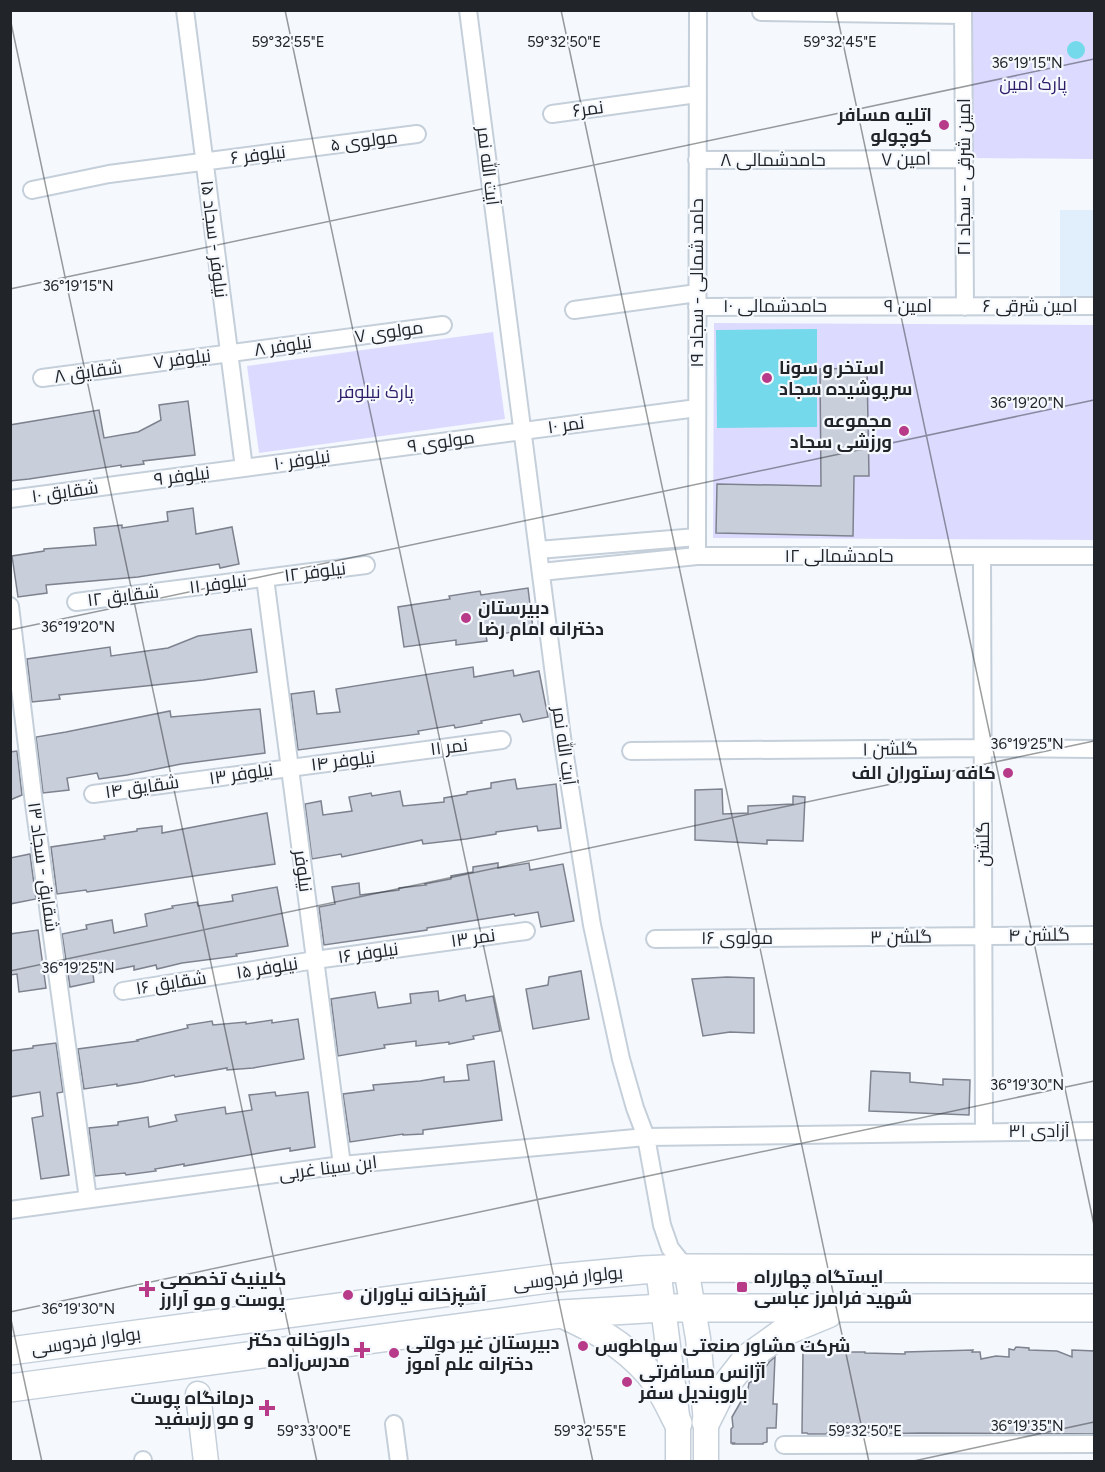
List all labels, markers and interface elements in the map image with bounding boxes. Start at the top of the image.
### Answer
text: 59°32'55"E [251,33,325,51]
text: 59°32'50"E [527,33,601,51]
text: 59°32'45"E [803,33,877,51]
text: 36°19'15"N [991,54,1063,72]
park label: پارک امین [999,73,1067,96]
street label: نمر۶ [571,96,605,122]
street label: امین شرقی - سجاد ۲۱ [953,98,975,256]
place label: اتليه مسافر كوچولو [837,104,932,148]
marker: اتليه مسافر كوچولو [937,118,951,132]
street label: آیت الله نمر [472,124,505,207]
street label: مولوی ۵ [329,126,399,156]
street label: نیلوفر ۶ [229,141,287,169]
street label: امین ۷ [881,148,931,170]
street label: حامدشمالی ۸ [720,149,826,171]
street label: نیلوفر - سجاد ۱۵ [196,179,232,299]
street label: حامد شمالی - سجاد ۱۹ [686,198,708,368]
text: 36°19'15"N [42,277,114,295]
street label: حامدشمالی ۱۰ [723,295,827,317]
street label: امین ۹ [884,295,932,317]
street label: امین شرقی ۶ [982,295,1078,317]
street label: مولوی ۷ [353,316,425,348]
street label: نیلوفر ۸ [253,331,313,361]
street label: نیلوفر ۷ [152,345,212,373]
street label: شقایق ۸ [53,356,123,389]
place label: استخر و سونا سرپوشیده سجاد [779,357,912,401]
marker: استخر و سونا سرپوشیده سجاد [760,371,774,385]
park label: پارک نیلوفر [337,381,414,404]
text: 36°19'20"N [990,394,1064,412]
place label: مجموعه ورزشی سجاد [790,410,892,453]
street label: نمر ۱۰ [546,412,586,438]
marker: مجموعه ورزشی سجاد [897,424,911,438]
street label: مولوی ۹ [406,426,476,458]
street label: نیلوفر ۱۰ [272,445,332,475]
street label: نیلوفر ۹ [153,462,211,490]
street label: شقایق ۱۰ [30,476,100,509]
street label: حامدشمالی ۱۲ [784,545,894,567]
street label: نیلوفر ۱۲ [283,557,347,587]
street label: نیلوفر ۱۱ [188,570,248,598]
street label: شقایق ۱۲ [86,581,160,612]
place label: دبیرستان دخترانه امام رضا [478,597,604,641]
marker: دبیرستان دخترانه امام رضا [459,611,473,625]
text: 36°19'20"N [41,618,115,636]
street label: آیت الله نمر [547,704,581,787]
street label: نمر ۱۱ [429,734,469,760]
text: 36°19'25"N [990,735,1064,753]
street label: گلشن ۱ [862,738,918,760]
street label: نیلوفر ۱۴ [310,746,376,776]
street label: نیلوفر ۱۳ [208,759,274,789]
place label: کافه رستوران الف [851,762,996,784]
marker: کافه رستوران الف [1001,766,1015,780]
street label: شقایق ۱۴ [104,771,181,804]
street label: شقایق - سجاد ۱۳ [22,801,63,934]
street label: گلشن [972,821,994,867]
street label: نیلوفر [289,848,317,894]
street label: گلشن ۴ [1008,923,1070,947]
street label: نمر ۱۳ [449,924,497,952]
street label: گلشن ۳ [870,925,932,949]
street label: مولوی ۱۶ [701,927,773,949]
street label: نیلوفر ۱۶ [336,938,400,968]
street label: نیلوفر ۱۵ [235,952,299,984]
text: 36°19'25"N [41,959,115,977]
street label: شقایق ۱۶ [134,967,208,1000]
text: 36°19'30"N [990,1076,1064,1094]
street label: آزادی ۳۱ [1008,1120,1070,1142]
street label: ابن سینا غربی [278,1151,378,1185]
street label: بولوار فردوسی [512,1261,624,1295]
place label: ایستگاه چهارراه شهید فرامرز عباسی [754,1266,912,1309]
place label: کلینیک تخصصی پوست و مو آرارز [159,1268,286,1312]
marker: کلینیک تخصصی پوست و مو آرارز [138,1280,156,1298]
marker: ایستگاه چهارراه شهید فرامرز عباسی [735,1280,749,1294]
place label: آشپزخانه نیاوران [360,1284,487,1307]
marker: آشپزخانه نیاوران [341,1288,355,1302]
text: 36°19'30"N [41,1300,115,1318]
street label: بولوار فردوسی [30,1322,142,1360]
place label: داروخانه دکتر مدرس‌زاده [247,1329,350,1372]
place label: دبیرستان غیر دولتی دخترانه علم آموز [405,1332,560,1376]
place label: شرکت مشاور صنعتی سهاطوس [595,1335,851,1357]
marker: شرکت مشاور صنعتی سهاطوس [576,1339,590,1353]
marker: داروخانه دکتر مدرس‌زاده [355,1343,369,1357]
marker: دبیرستان غیر دولتی دخترانه علم آموز [387,1346,401,1360]
place label: آژانس مسافرتی باروبندیل سفر [638,1361,766,1404]
marker: آژانس مسافرتی باروبندیل سفر [620,1375,634,1389]
place label: درمانگاه پوست و مو رزسفید [130,1387,254,1430]
marker: درمانگاه پوست و مو رزسفید [258,1399,276,1417]
text: 36°19'35"N [990,1417,1064,1435]
text: 59°33'00"E [277,1422,351,1440]
text: 59°32'55"E [553,1422,627,1440]
text: 59°32'50"E [828,1422,902,1440]

